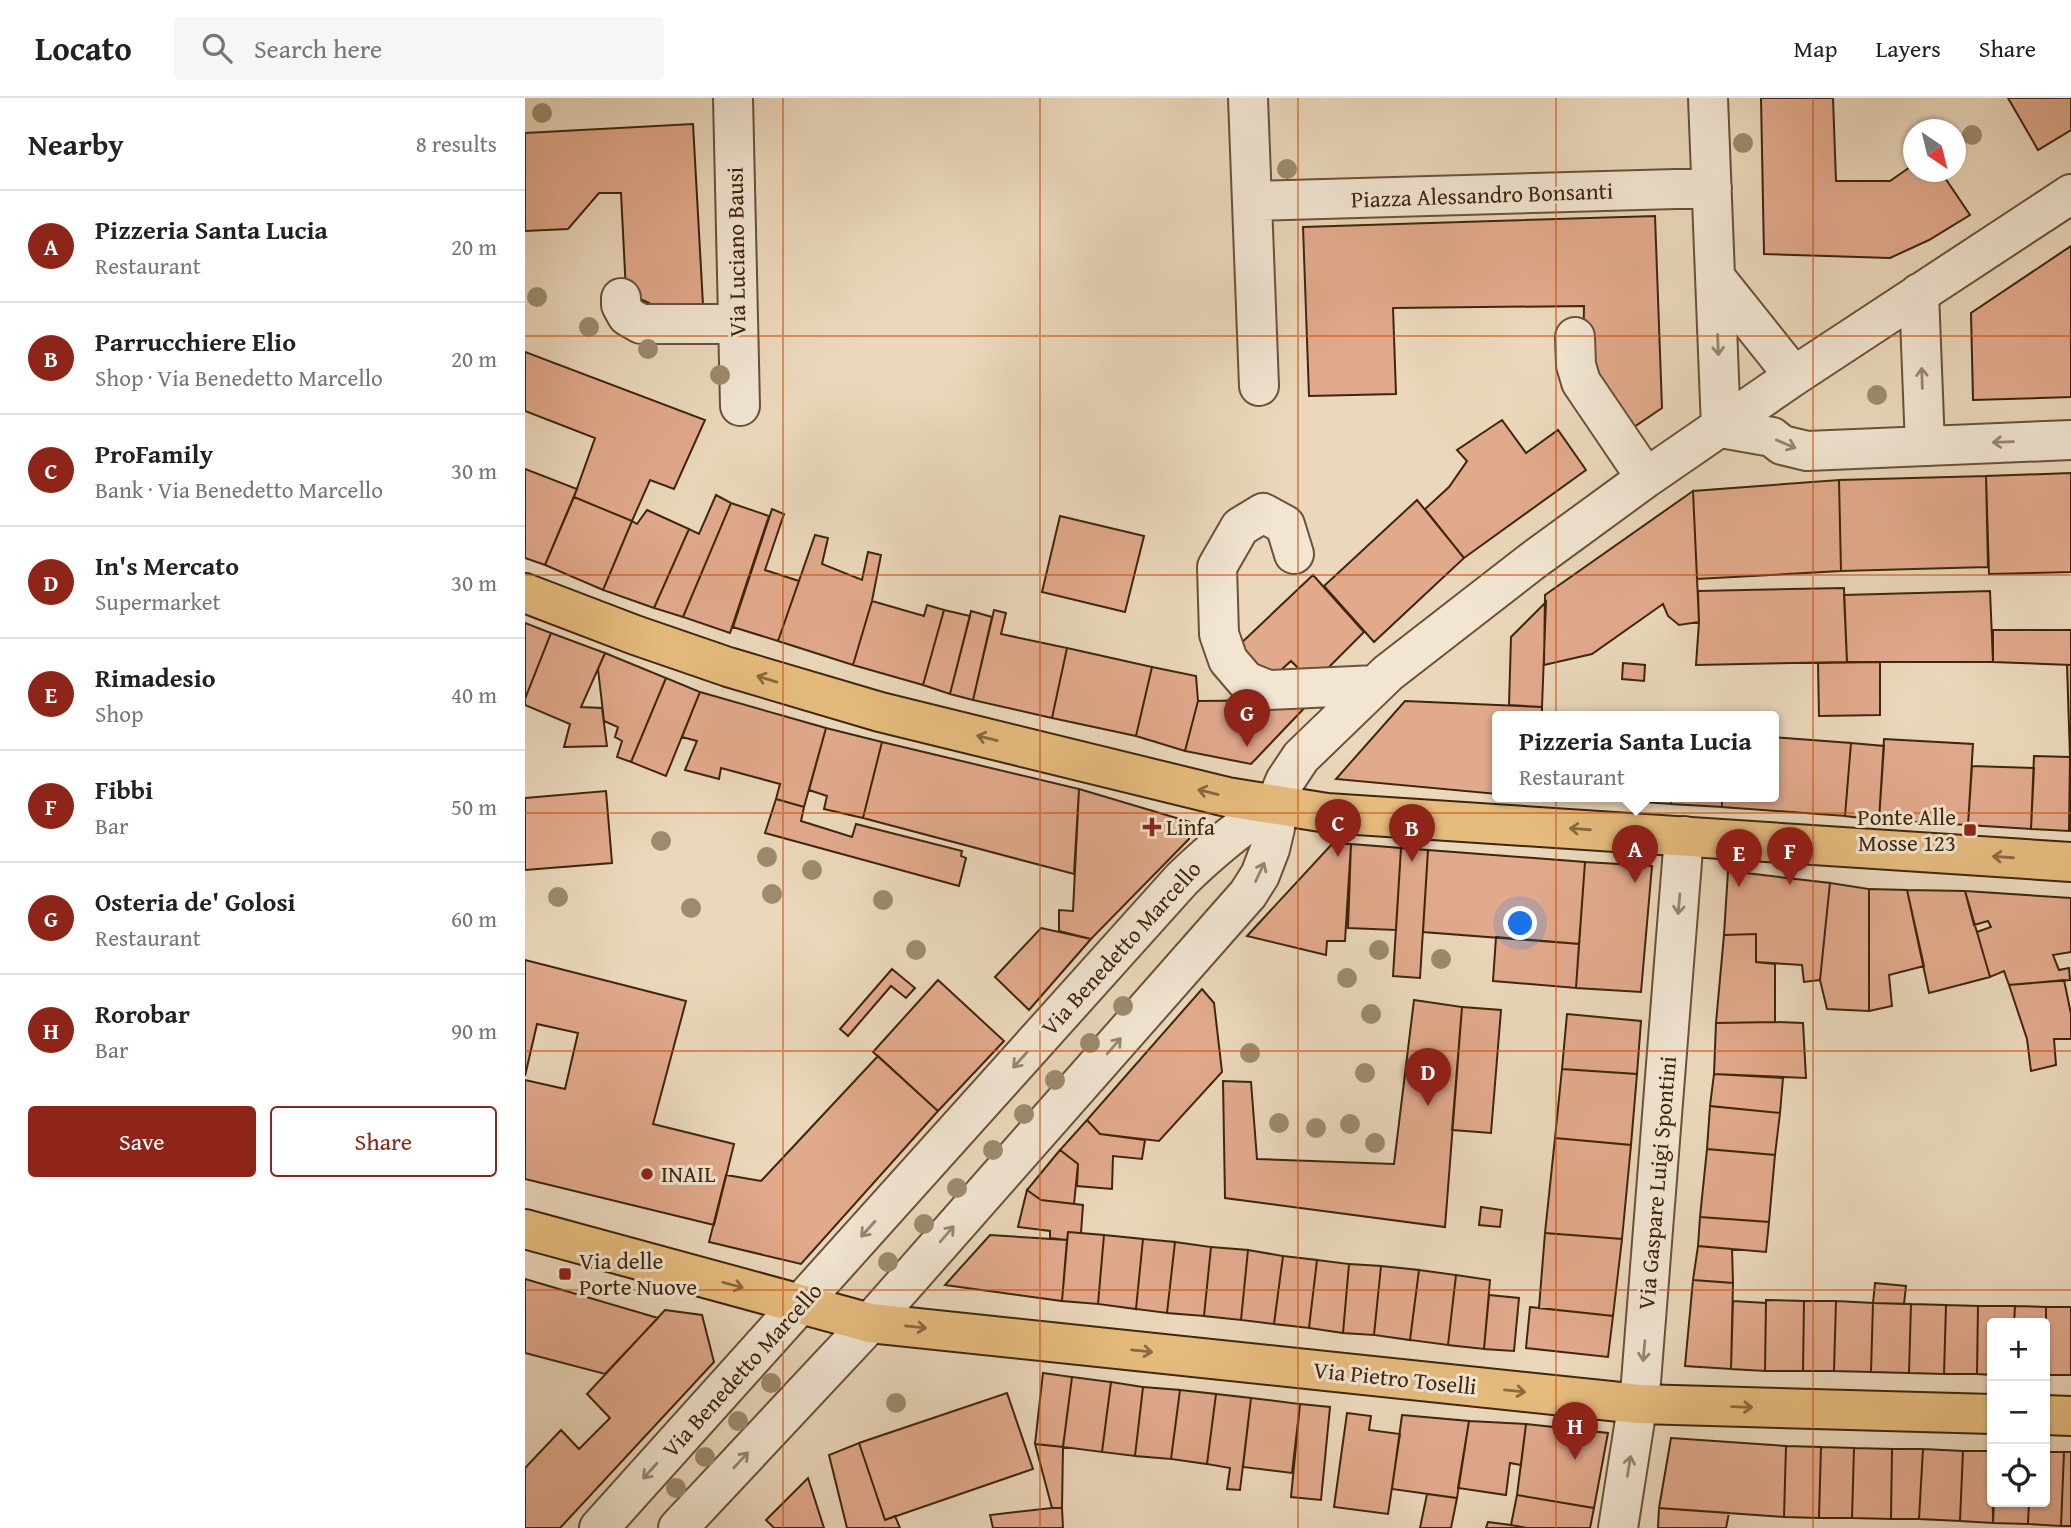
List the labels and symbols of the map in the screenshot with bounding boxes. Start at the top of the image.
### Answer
north arrow [1903,119,1966,182]
street label: Via Luciano Bausi [718,167,753,337]
street label: Piazza Alessandro Bonsanti [1350,173,1614,216]
one-way arrow [1711,333,1724,356]
one-way arrow [1916,366,1929,389]
one-way arrow [1992,436,2015,449]
one-way arrow [1775,439,1796,452]
one-way arrow [756,671,778,684]
pin: G [1224,689,1270,747]
one-way arrow [976,731,998,744]
one-way arrow [1197,785,1220,798]
pin: C [1315,799,1361,857]
place label: Ponte Alle Mosse 123 [1857,800,1956,859]
pin: B [1389,804,1435,862]
place label: Linfa [1166,810,1215,843]
marker: Linfa [1144,819,1160,835]
marker: Ponte Alle Mosse 123 [1962,822,1978,838]
one-way arrow [1569,823,1592,836]
pin: A [1612,825,1658,883]
pin: F [1767,827,1813,885]
pin: E [1716,829,1762,887]
one-way arrow [1992,850,2015,863]
street label: Via Benedetto Marcello [1033,853,1208,1043]
one-way arrow [1254,862,1267,883]
one-way arrow [1672,892,1685,915]
your location [1503,906,1537,940]
one-way arrow [1106,1037,1122,1055]
pin: D [1405,1048,1451,1106]
one-way arrow [1011,1051,1028,1068]
street label: Via Gaspare Luigi Spontini [1629,1055,1684,1311]
place label: INAIL [661,1157,715,1190]
marker: INAIL [639,1166,655,1182]
one-way arrow [860,1220,876,1238]
one-way arrow [939,1226,955,1244]
place label: Via delle Porte Nuove [579,1244,697,1303]
marker: Via delle Porte Nuove [557,1266,573,1282]
street label: Via Benedetto Marcello [654,1275,829,1465]
one-way arrow [721,1279,744,1292]
one-way arrow [904,1321,927,1334]
one-way arrow [1637,1339,1650,1361]
one-way arrow [1131,1345,1153,1358]
street label: Via Pietro Toselli [1312,1353,1478,1402]
one-way arrow [1503,1385,1526,1398]
one-way arrow [1730,1400,1753,1414]
pin: H [1552,1402,1598,1460]
one-way arrow [733,1452,750,1469]
one-way arrow [1623,1455,1636,1478]
one-way arrow [642,1462,658,1480]

